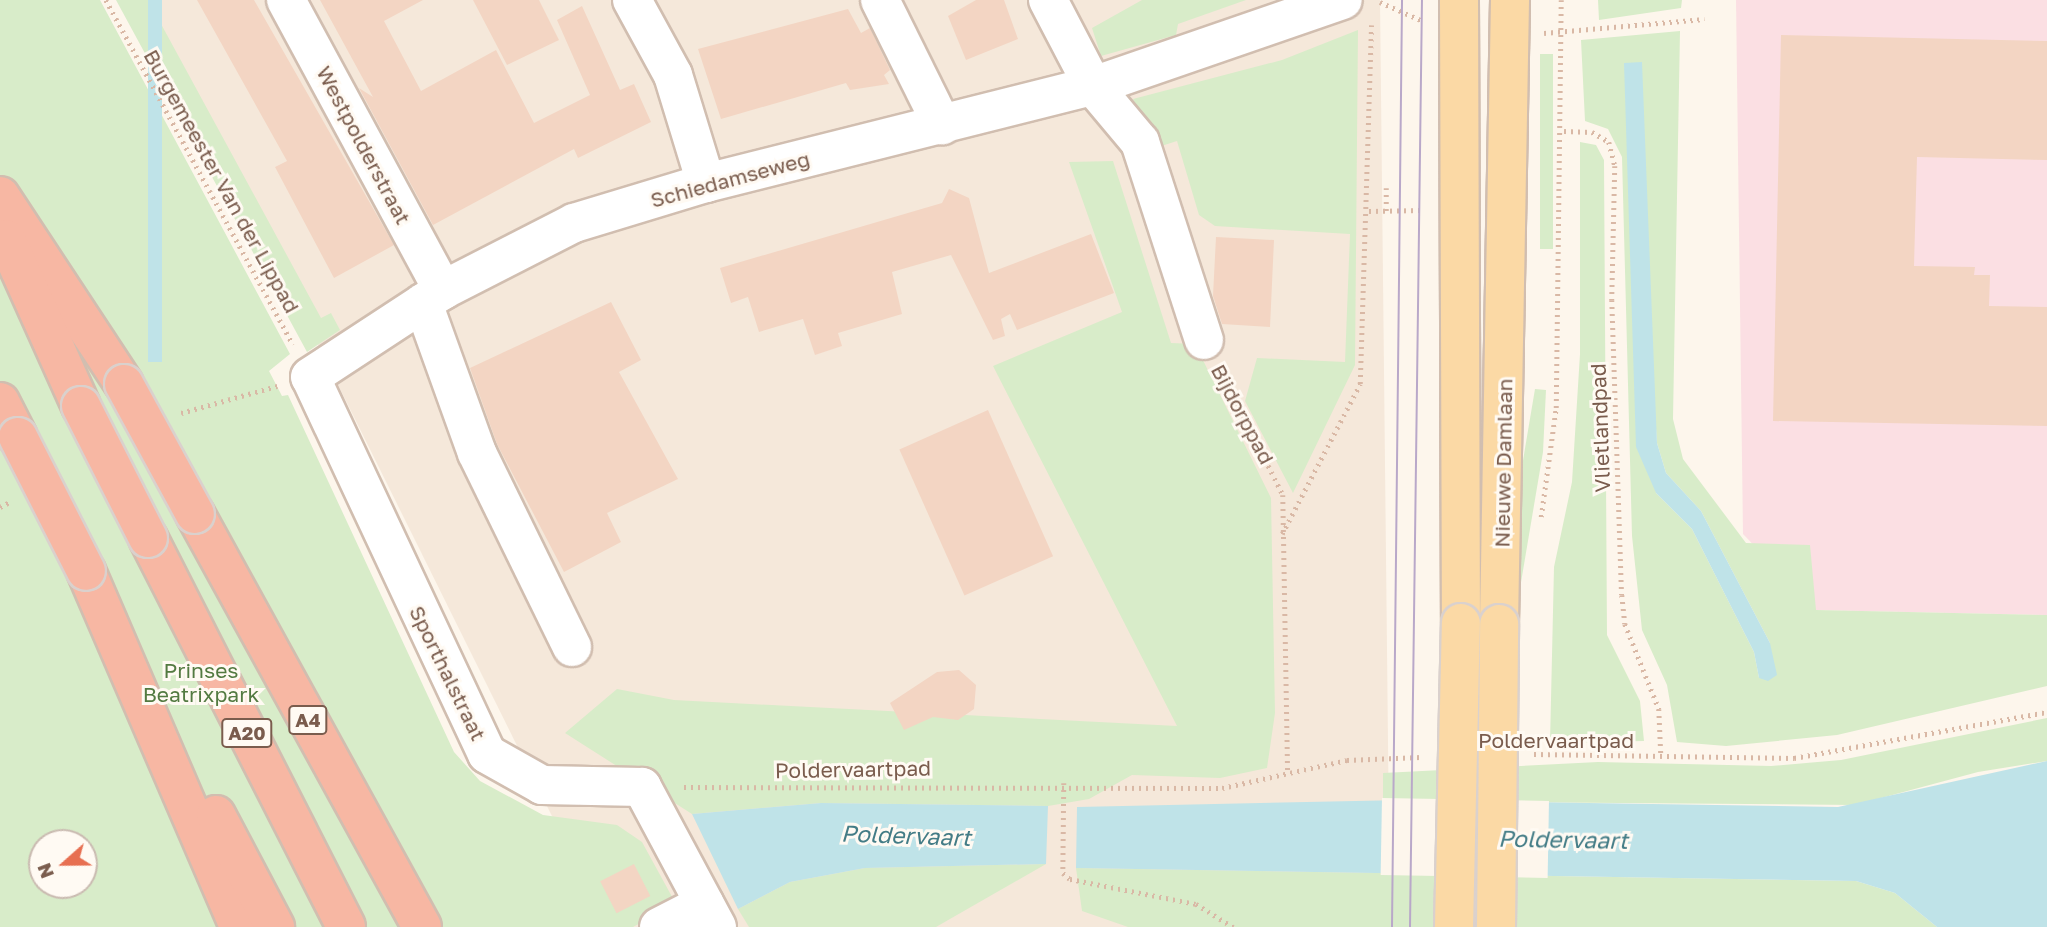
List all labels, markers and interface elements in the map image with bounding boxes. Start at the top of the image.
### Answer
street label: Burgemeester Van der Lippad [139,45,305,317]
street label: Westpolderstraat [312,61,416,229]
street label: Schiedamseweg [648,146,812,212]
street label: Bijdorppad [1206,360,1280,468]
street label: Vlietlandpad [1585,363,1615,493]
street label: Nieuwe Damlaan [1489,378,1517,548]
street label: Sporthalstraat [404,601,492,745]
park label: Prinses Beatrixpark [143,657,259,707]
road number: A4 [287,705,329,736]
road number: A20 [221,718,273,748]
street label: Poldervaartpad [1478,727,1634,753]
street label: Poldervaartpad [775,755,931,783]
water label: Poldervaart [841,819,971,851]
water label: Poldervaart [1498,824,1628,854]
north arrow [28,829,98,899]
text: N [31,860,58,882]

